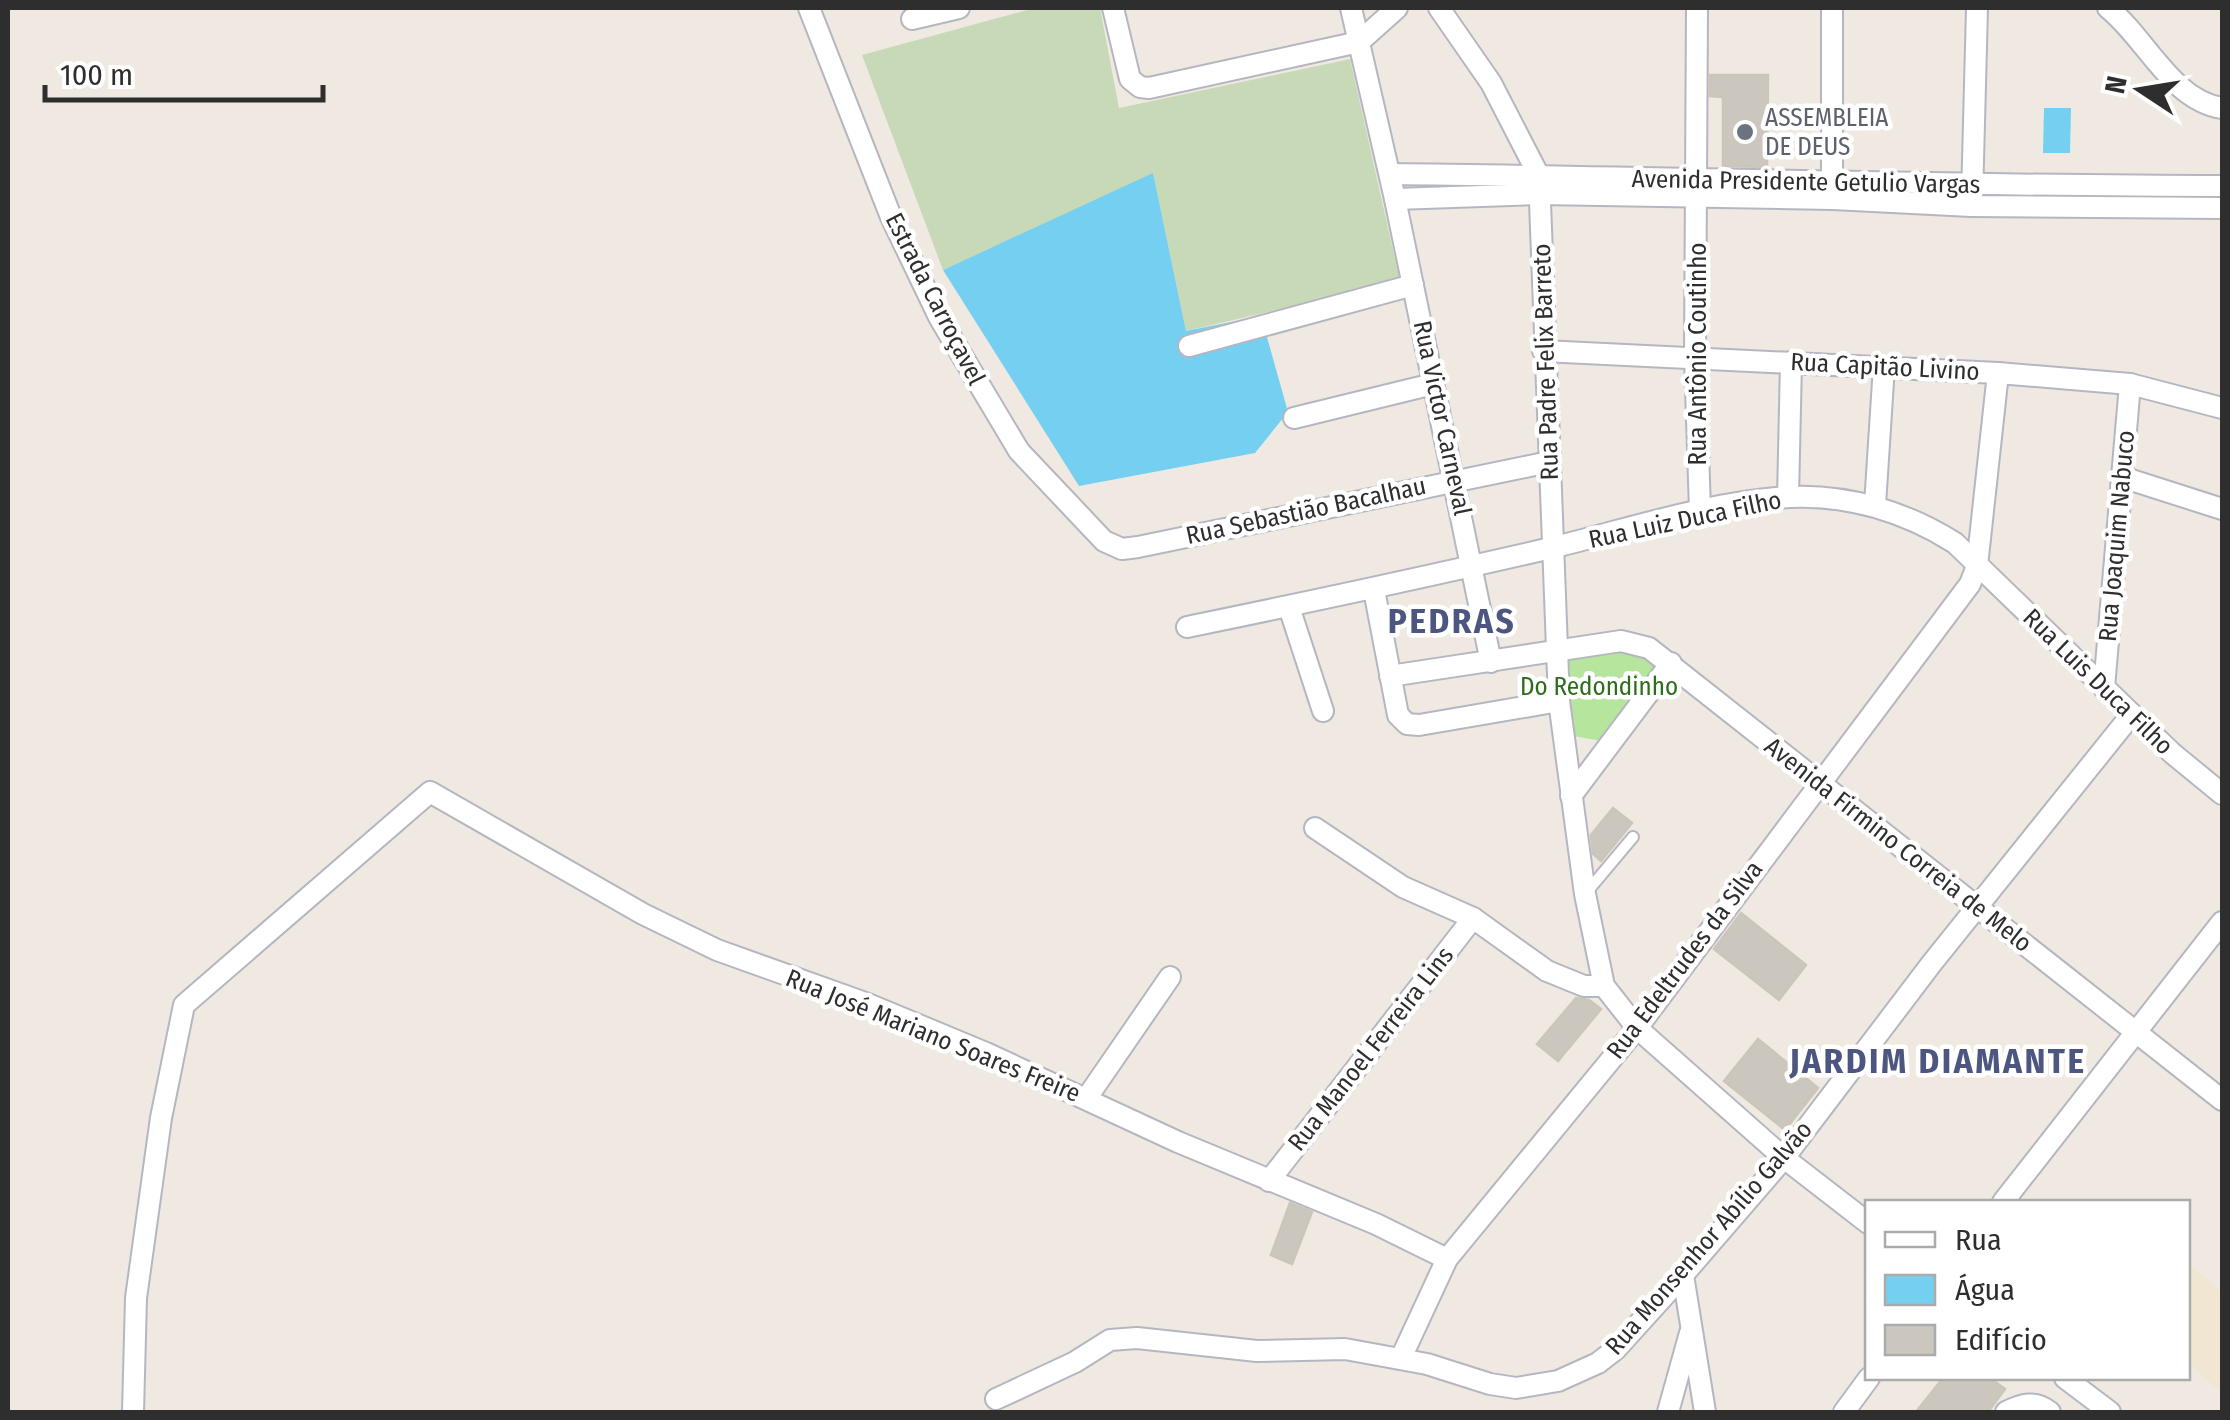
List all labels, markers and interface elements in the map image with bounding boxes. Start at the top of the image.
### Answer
scale bar [45,40,322,102]
north arrow [2090,40,2190,140]
text: 100 m [60,57,133,93]
text: N [2098,73,2134,97]
place label: ASSEMBLEIA DE DEUS [1765,103,1888,162]
marker: ASSEMBLEIA DE DEUS [1734,121,1756,143]
street label: Avenida Presidente Getulio Vargas [1631,164,1981,200]
street label: Estrada Carroçavel [879,208,991,390]
street label: Rua Antônio Coutinho [1683,242,1713,466]
street label: Rua Padre Felix Barreto [1527,243,1565,481]
street label: Rua Victor Carneval [1407,318,1477,519]
street label: Rua Capitão Livino [1790,347,1980,387]
street label: Rua Joaquim Nabuco [2093,429,2141,643]
street label: Rua Sebastião Bacalhau [1183,471,1429,551]
street label: Rua Luiz Duca Filho [1586,485,1784,555]
district label: PEDRAS [1388,600,1516,642]
street label: Rua Luis Duca Filho [2017,603,2179,761]
park label: Do Redondinho [1520,672,1678,702]
street label: Avenida Firmino Correia de Melo [1758,731,2038,959]
street label: Rua Edeltrudes da Silva [1601,855,1769,1065]
street label: Rua Manoel Ferreira Lins [1282,941,1460,1157]
street label: Rua José Mariano Soares Freire [781,963,1085,1109]
district label: JARDIM DIAMANTE [1788,1040,2087,1082]
street label: Rua Monsenhor Abílio Galvão [1599,1115,1819,1361]
legend [1865,1200,2190,1380]
text: Rua [1955,1222,2002,1258]
text: Água [1955,1272,2015,1308]
text: Edifício [1955,1322,2047,1358]

